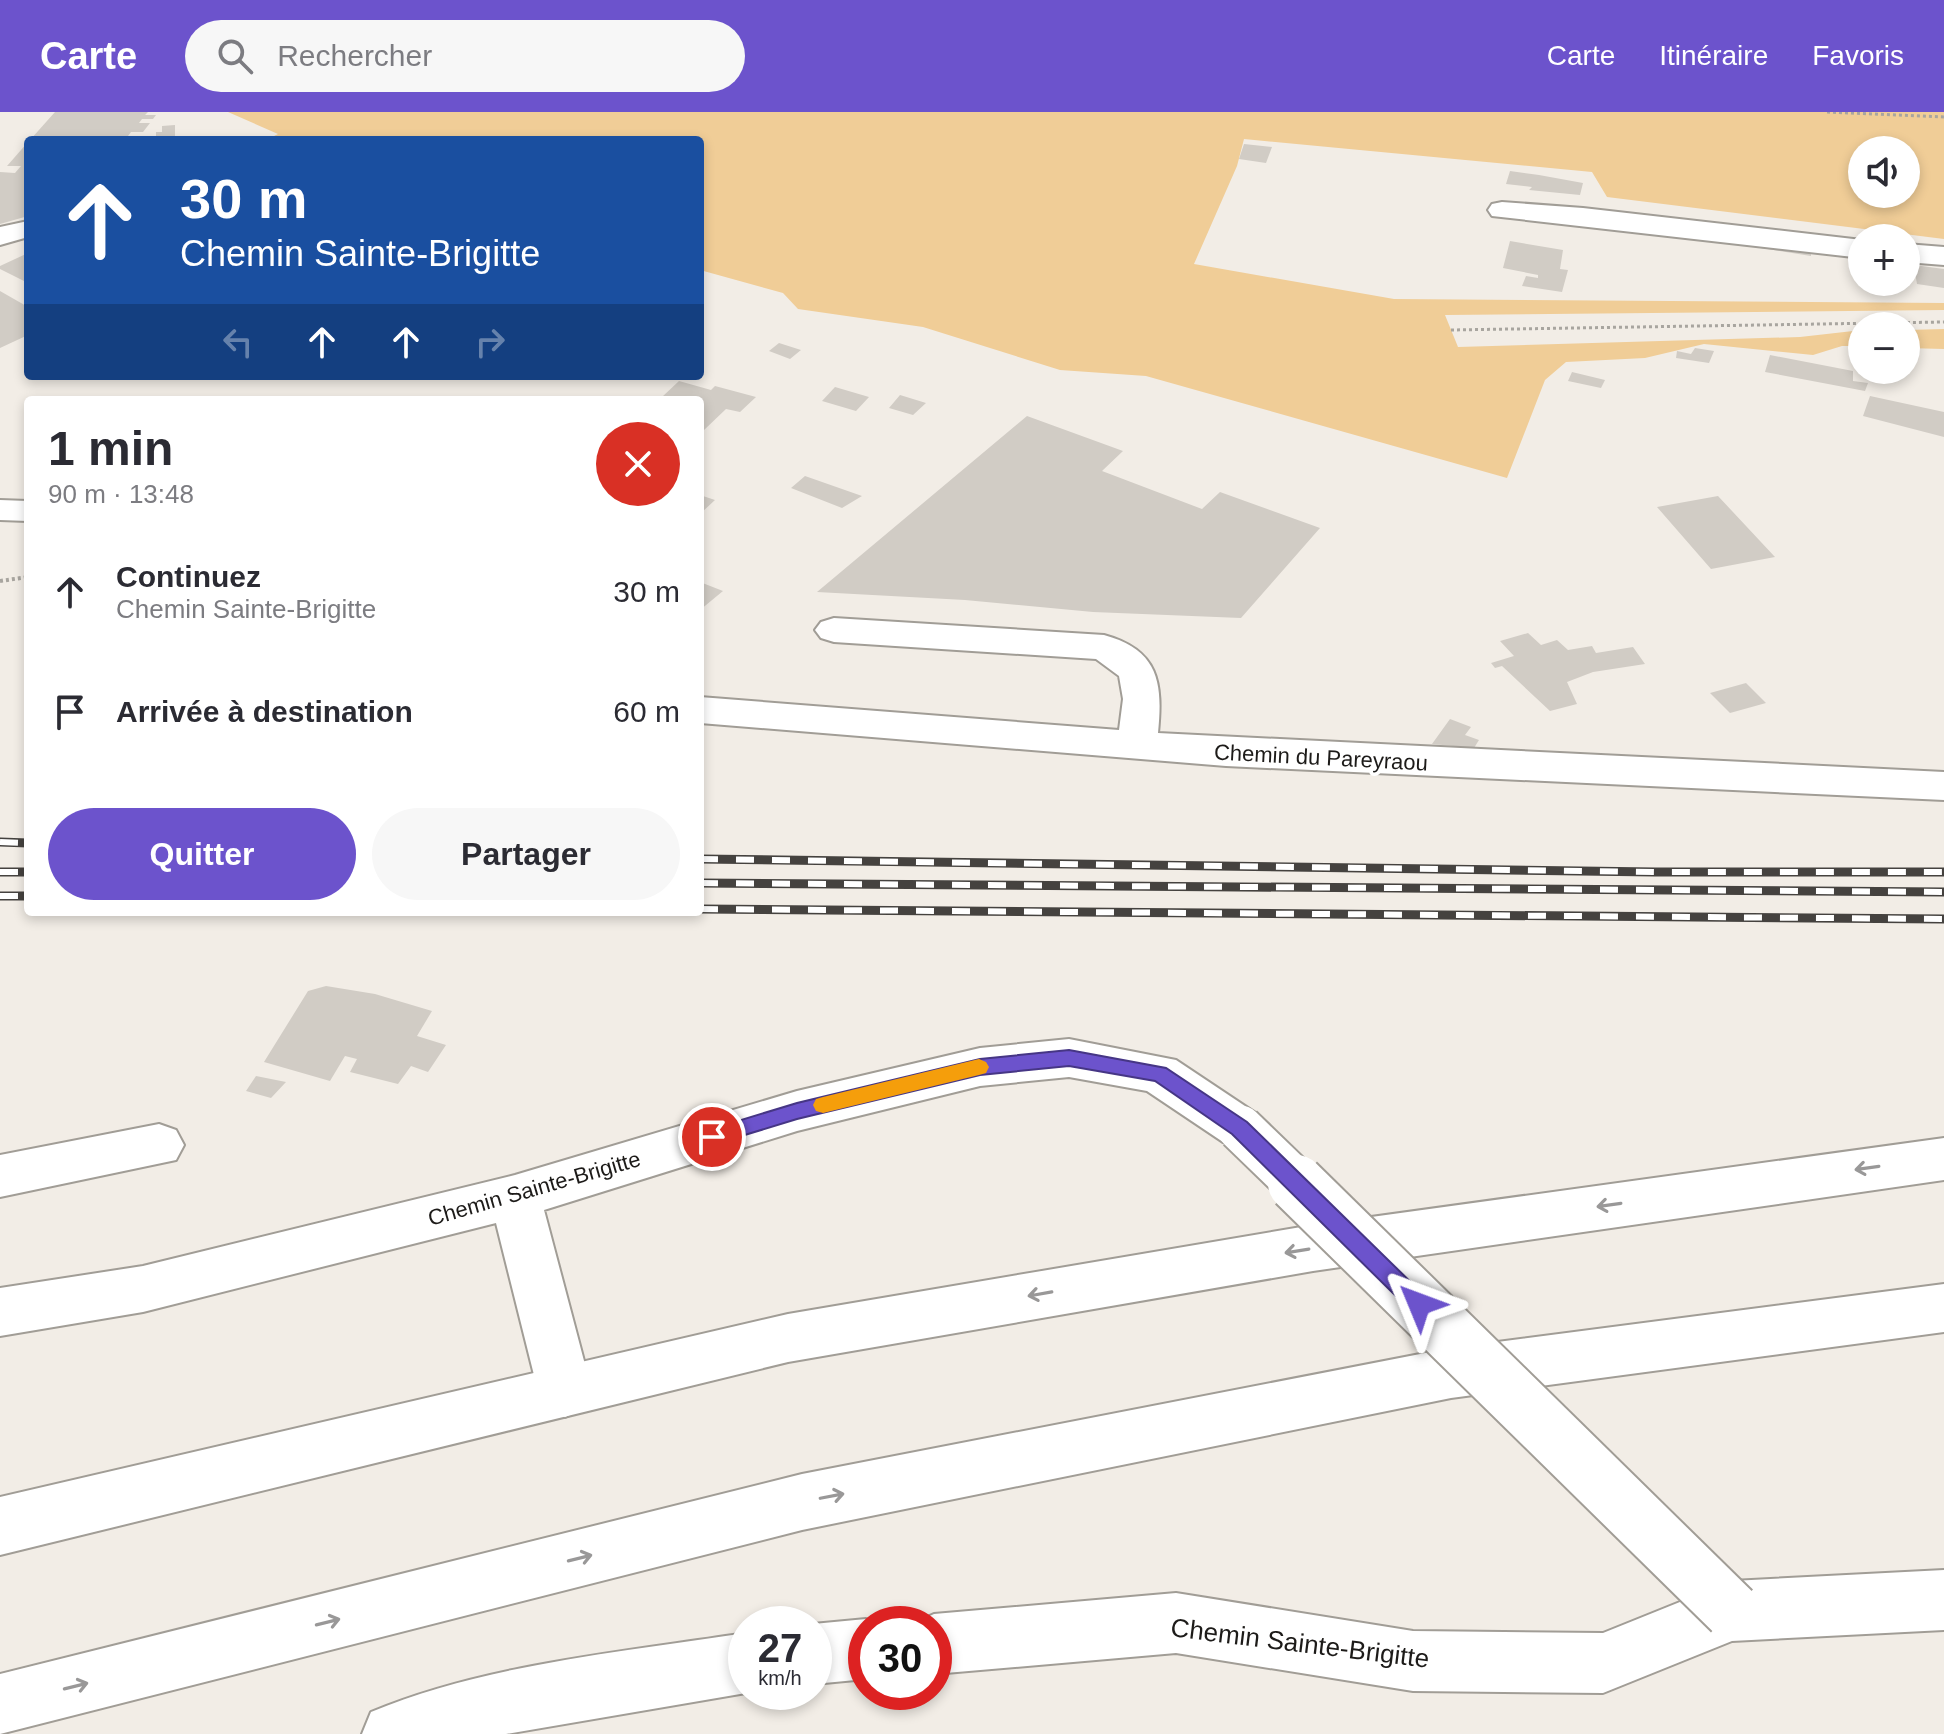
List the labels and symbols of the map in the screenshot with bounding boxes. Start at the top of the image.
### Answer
street label: Chemin du Pareyraou [1213,739,1428,776]
pin [678,1103,746,1171]
street label: Chemin Sainte-Brigitte [425,1146,643,1231]
one-way arrow [1854,1161,1880,1176]
one-way arrow [1597,1198,1622,1213]
one-way arrow [1284,1244,1310,1259]
position arrow [1377,1262,1461,1346]
one-way arrow [1028,1287,1053,1302]
one-way arrow [819,1488,844,1503]
one-way arrow [566,1550,592,1565]
speed limit sign: 30 [848,1606,952,1710]
street label: Chemin Sainte-Brigitte [1169,1612,1431,1674]
one-way arrow [314,1614,340,1629]
one-way arrow [62,1677,88,1692]

